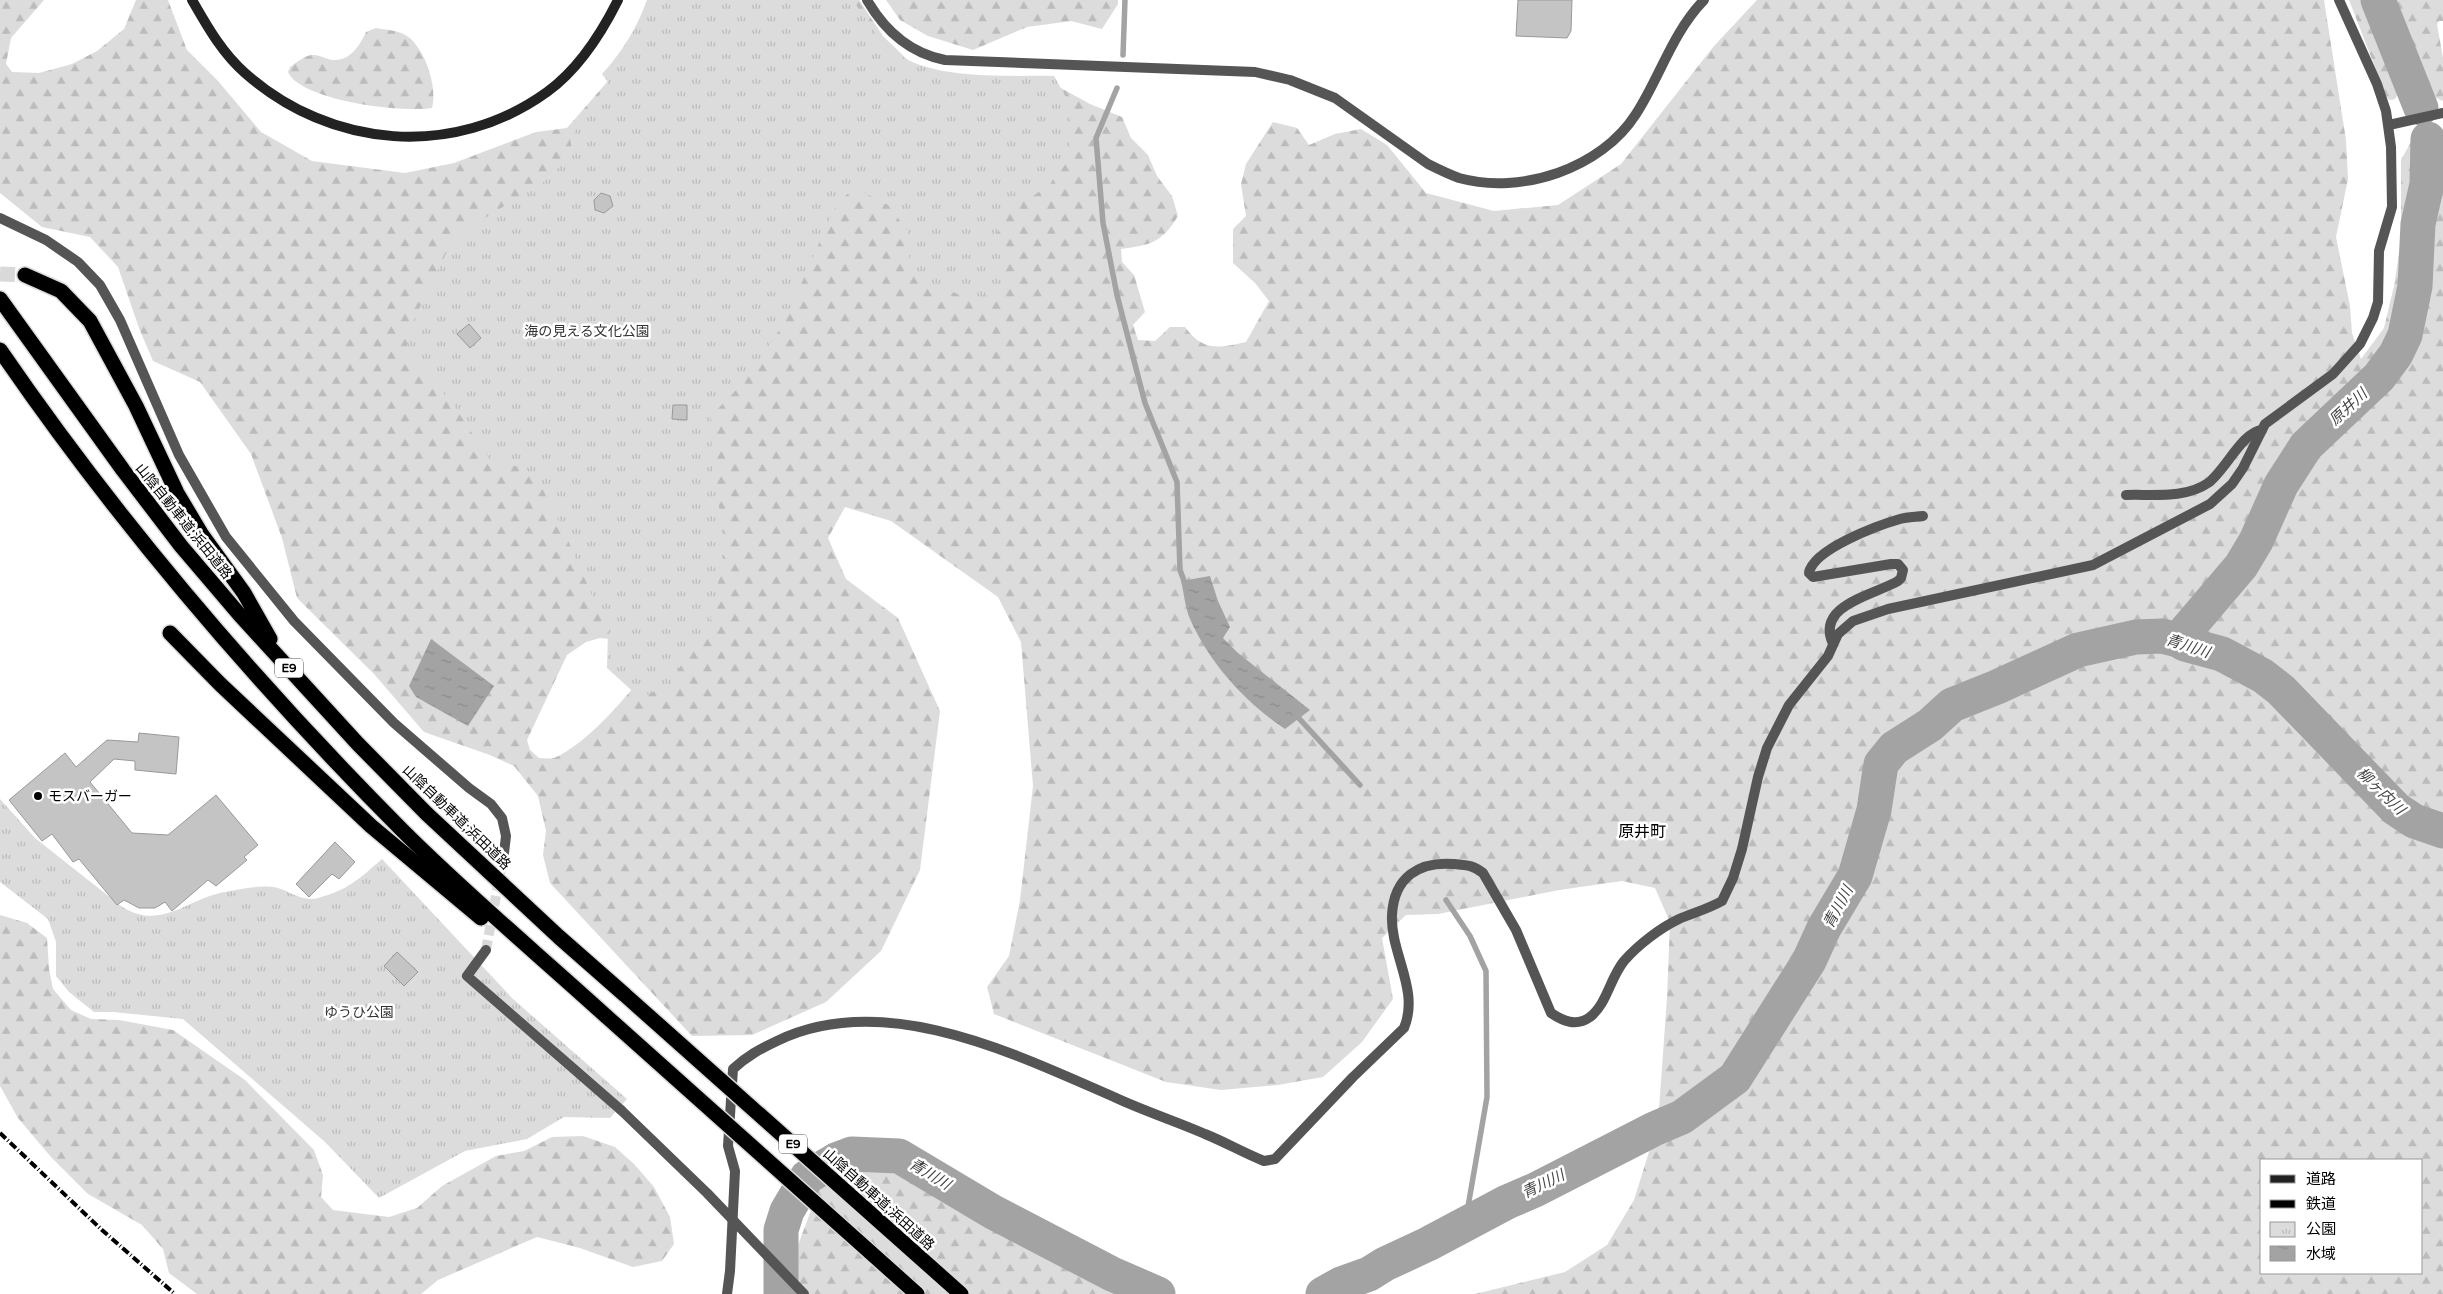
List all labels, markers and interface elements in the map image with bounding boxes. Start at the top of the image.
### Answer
park label: 海の見える文化公園 [524,323,650,340]
water label: 原井川 [2325,384,2372,429]
street label: 山陰自動車道;浜田道路 [132,460,235,582]
water label: 青川川 [2164,630,2214,662]
road number: E9 [275,658,303,678]
street label: 山陰自動車道;浜田道路 [399,761,514,873]
water label: 柳ヶ内川 [2353,764,2410,820]
place label: モスバーガー [48,788,132,805]
marker: モスバーガー [32,790,44,802]
district label: 原井町 [1618,822,1666,842]
water label: 青川川 [1819,881,1857,931]
park label: ゆうひ公園 [324,1004,394,1021]
road number: E9 [779,1134,807,1154]
street label: 山陰自動車道;浜田道路 [820,1145,938,1254]
water label: 青川川 [906,1155,956,1194]
legend [2260,1159,2423,1274]
water label: 青川川 [1519,1165,1569,1202]
text: 道路 [2306,1170,2336,1188]
text: 鉄道 [2306,1195,2336,1213]
text: 公園 [2306,1220,2336,1238]
text: 水域 [2306,1245,2336,1263]

